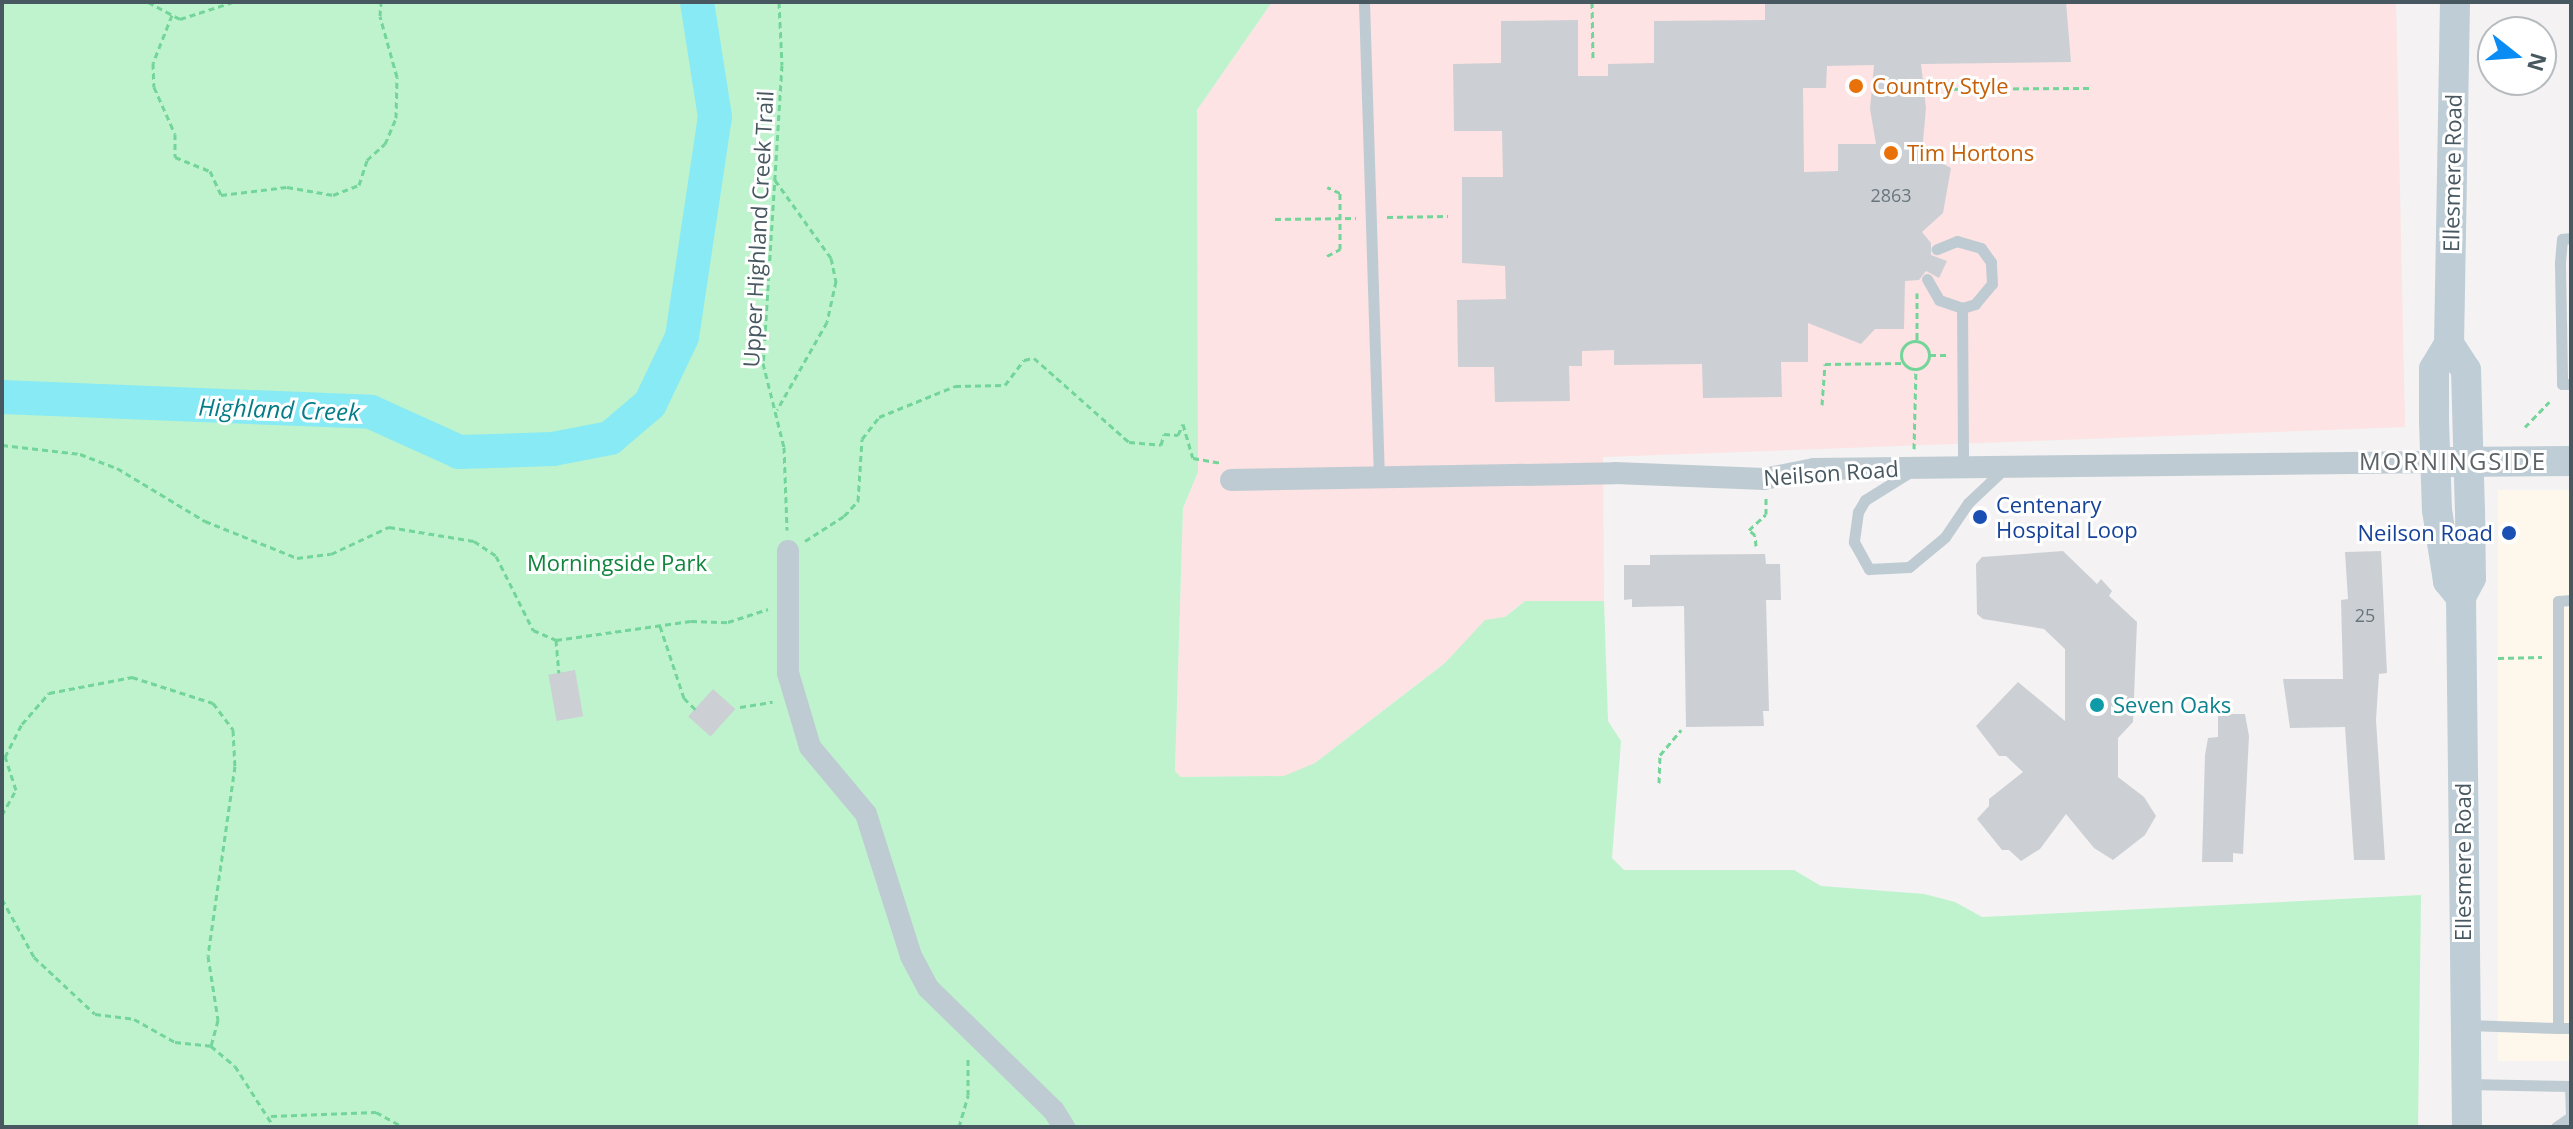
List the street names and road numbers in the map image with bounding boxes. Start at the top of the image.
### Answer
street label: Upper Highland Creek Trail [738,90,778,368]
street label: Ellesmere Road [2437,94,2467,252]
street label: Neilson Road [1763,455,1899,491]
street label: Ellesmere Road [2450,783,2476,941]

